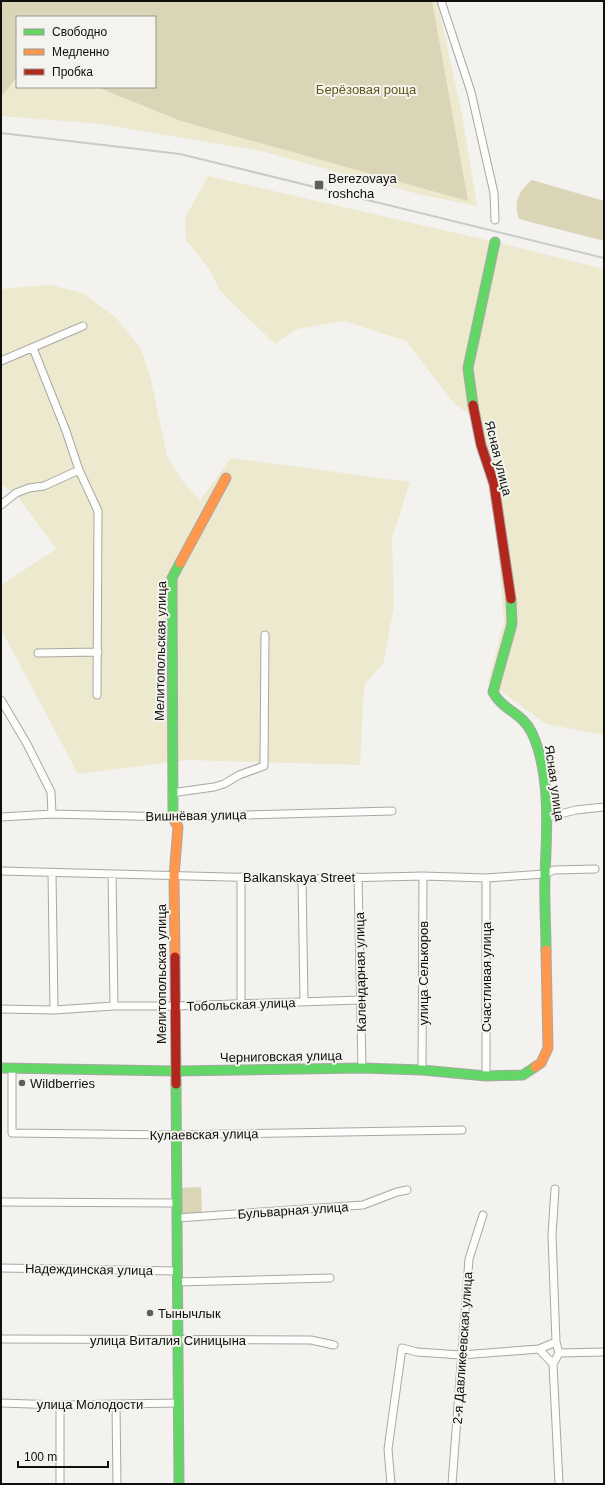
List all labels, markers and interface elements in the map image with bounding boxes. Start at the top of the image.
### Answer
legend [16,16,156,88]
text: Свободно [52,25,107,39]
text: Медленно [52,45,109,59]
text: Пробка [52,65,93,79]
park label: Берёзовая роща [316,82,417,97]
place label: Berezovaya roshcha [328,171,397,201]
marker: Berezovaya roshcha [313,179,325,191]
street label: Ясная улица [482,419,515,498]
street label: Мелитопольская улица [152,580,169,721]
street label: Ясная улица [542,744,567,823]
street label: Вишнёвая улица [145,807,247,824]
street label: Balkanskaya Street [243,870,355,885]
street label: Мелитопольская улица [154,903,169,1044]
street label: Календарная улица [352,911,369,1032]
street label: улица Селькоров [416,921,431,1025]
street label: Счастливая улица [479,921,494,1032]
street label: Тобольская улица [186,995,297,1014]
street label: Черниговская улица [220,1048,343,1065]
place label: Wildberries [30,1076,96,1091]
marker: Wildberries [17,1078,27,1088]
street label: Кулаевская улица [150,1126,259,1143]
street label: Бульварная улица [237,1199,350,1222]
street label: Надеждинская улица [25,1261,154,1278]
street label: 2-я Давликеевская улица [450,1271,475,1425]
place label: Тынычлык [158,1306,221,1321]
marker: Тынычлык [145,1308,155,1318]
street label: улица Виталия Синицына [90,1333,247,1348]
street label: улица Молодости [37,1397,143,1412]
scale bar [18,1443,108,1469]
text: 100 m [24,1450,57,1464]

